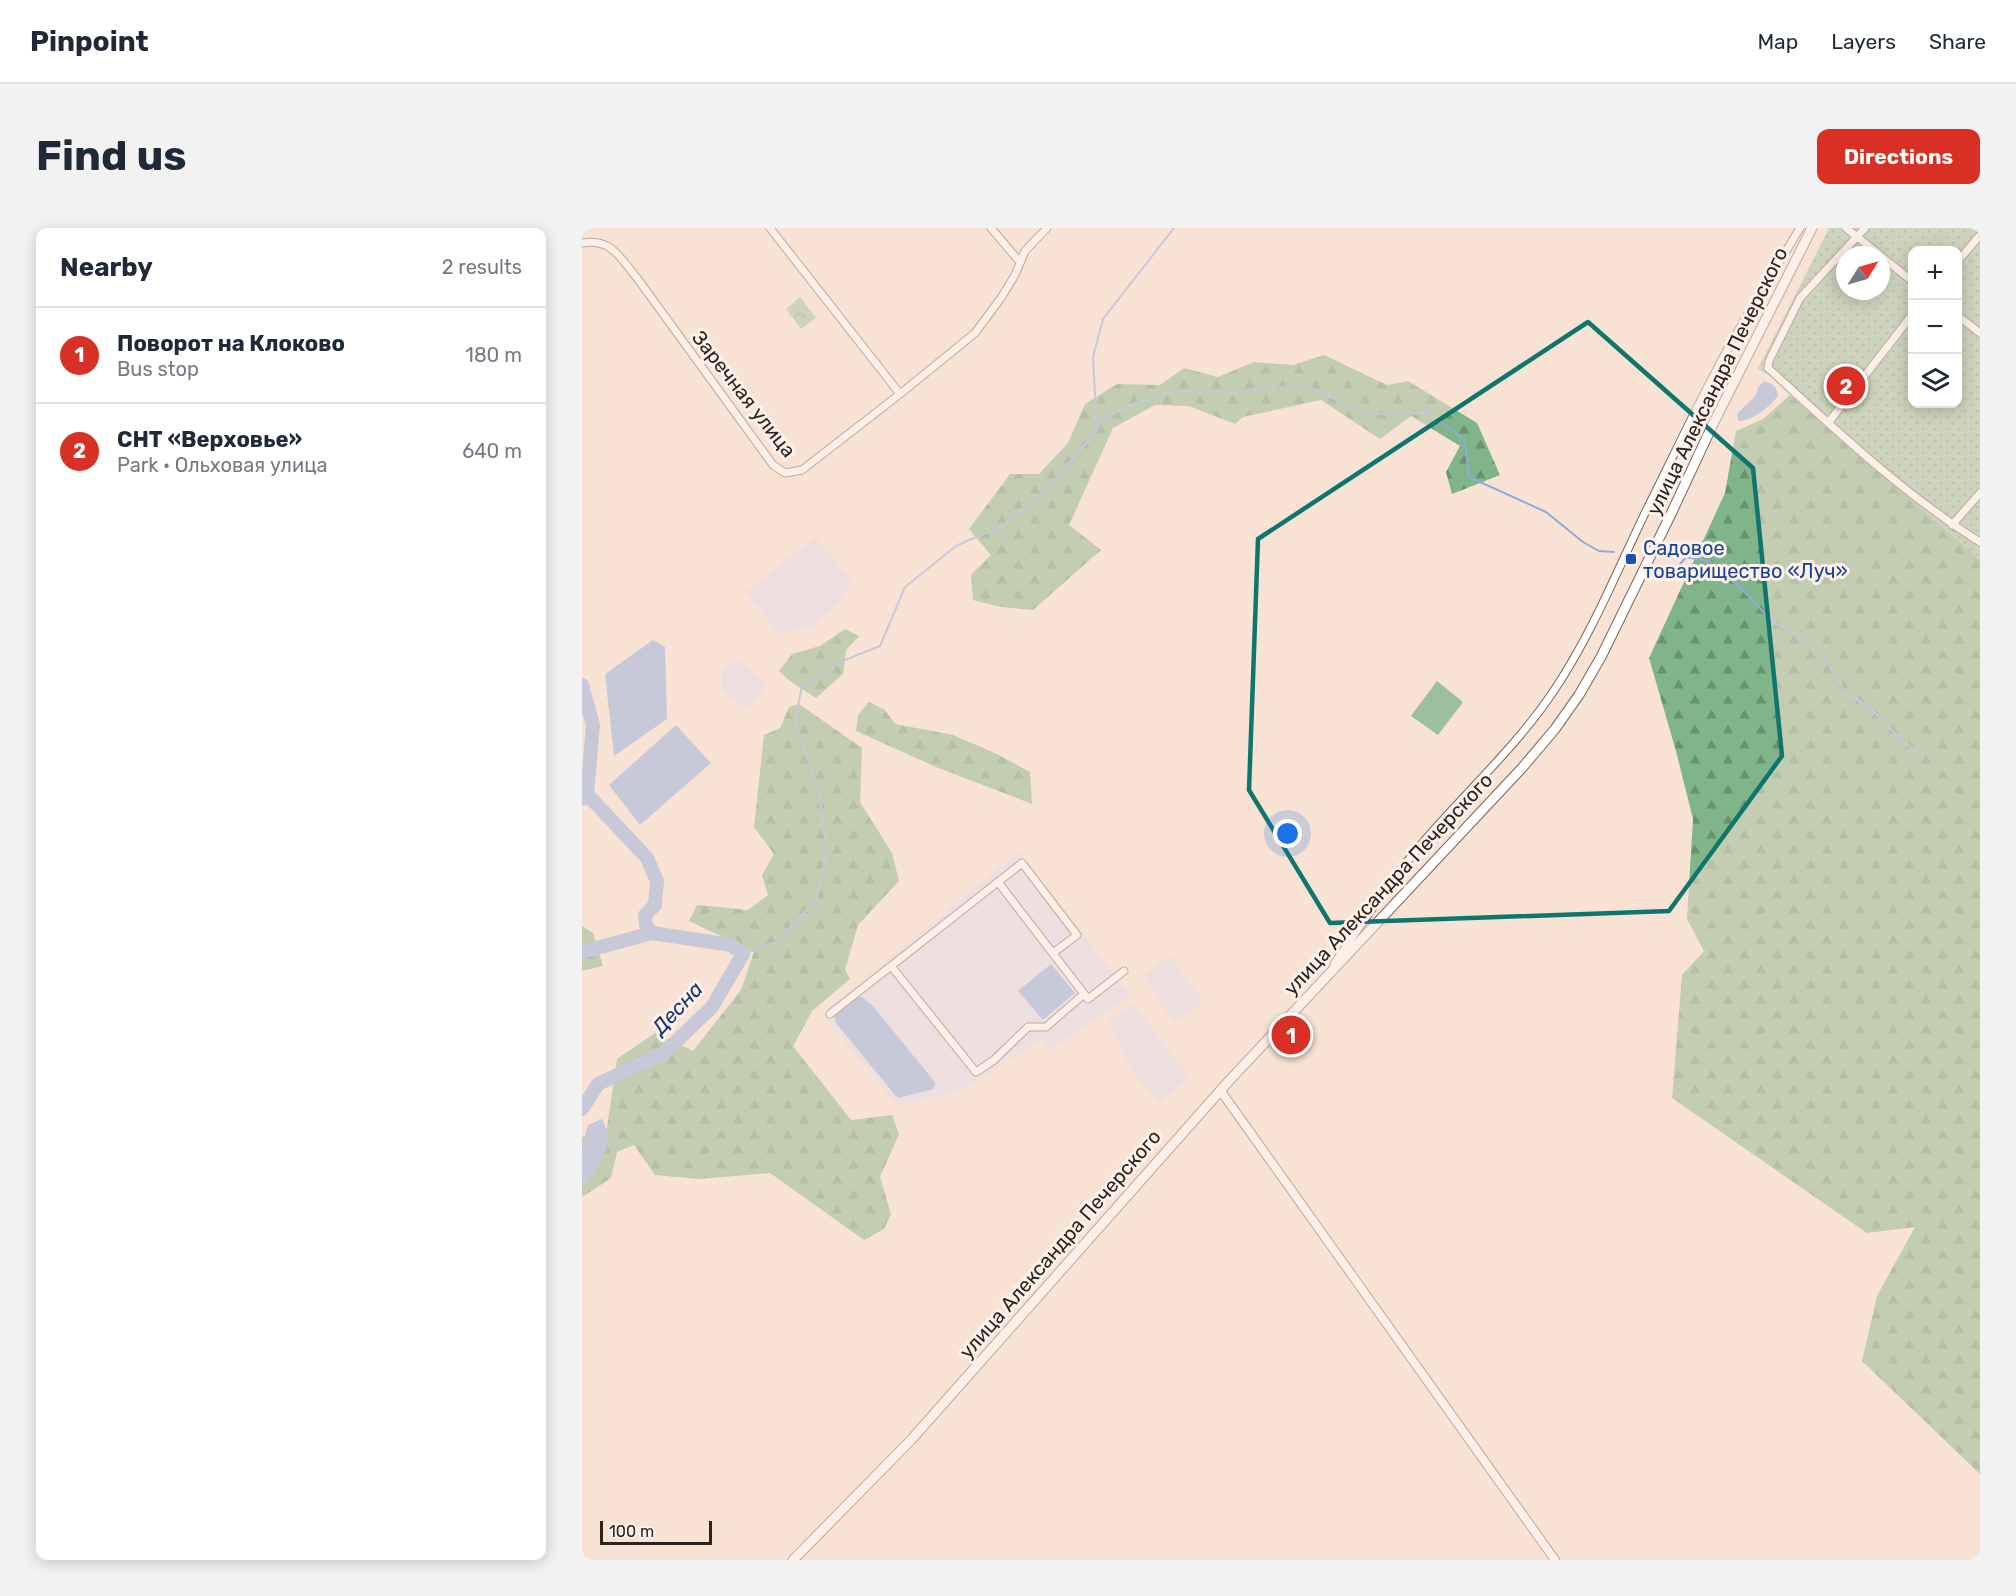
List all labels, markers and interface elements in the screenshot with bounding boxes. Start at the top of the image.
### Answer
text: Pinpoint [30,25,149,58]
text: Map [1757,29,1798,54]
text: Layers [1831,29,1896,54]
text: Share [1929,29,1986,54]
button: Directions [1817,129,1980,184]
text: Find us [36,131,187,181]
street label: улица Александра Печерского [1642,243,1792,519]
north arrow [1836,246,1890,300]
map controls [1908,246,1962,408]
button: + [1908,246,1962,300]
text: Nearby [60,252,153,283]
text: 2 results [442,255,522,279]
button: − [1908,300,1962,354]
street label: Заречная улица [687,326,801,462]
text: Поворот на Клоково [117,330,345,357]
text: 1 [75,343,84,367]
text: 180 m [465,343,522,367]
button: layers [1908,354,1962,408]
text: Bus stop [117,357,199,381]
pin: 2 [1826,364,1866,408]
text: СНТ «Верховье» [117,426,302,453]
text: 2 [73,439,86,463]
text: 640 m [462,439,522,463]
text: Park · Ольховая улица [117,453,328,477]
place label: Садовое товарищество «Луч» [1643,536,1848,583]
marker: Садовое товарищество «Луч» [1624,552,1638,566]
street label: улица Александра Печерского [1279,768,1497,1000]
your location [1273,819,1302,848]
water label: Десна [645,976,708,1041]
pin: 1 [1272,1012,1310,1058]
street label: улица Александра Печерского [954,1125,1166,1363]
scale bar [600,1518,712,1546]
text: 100 m [609,1522,654,1541]

